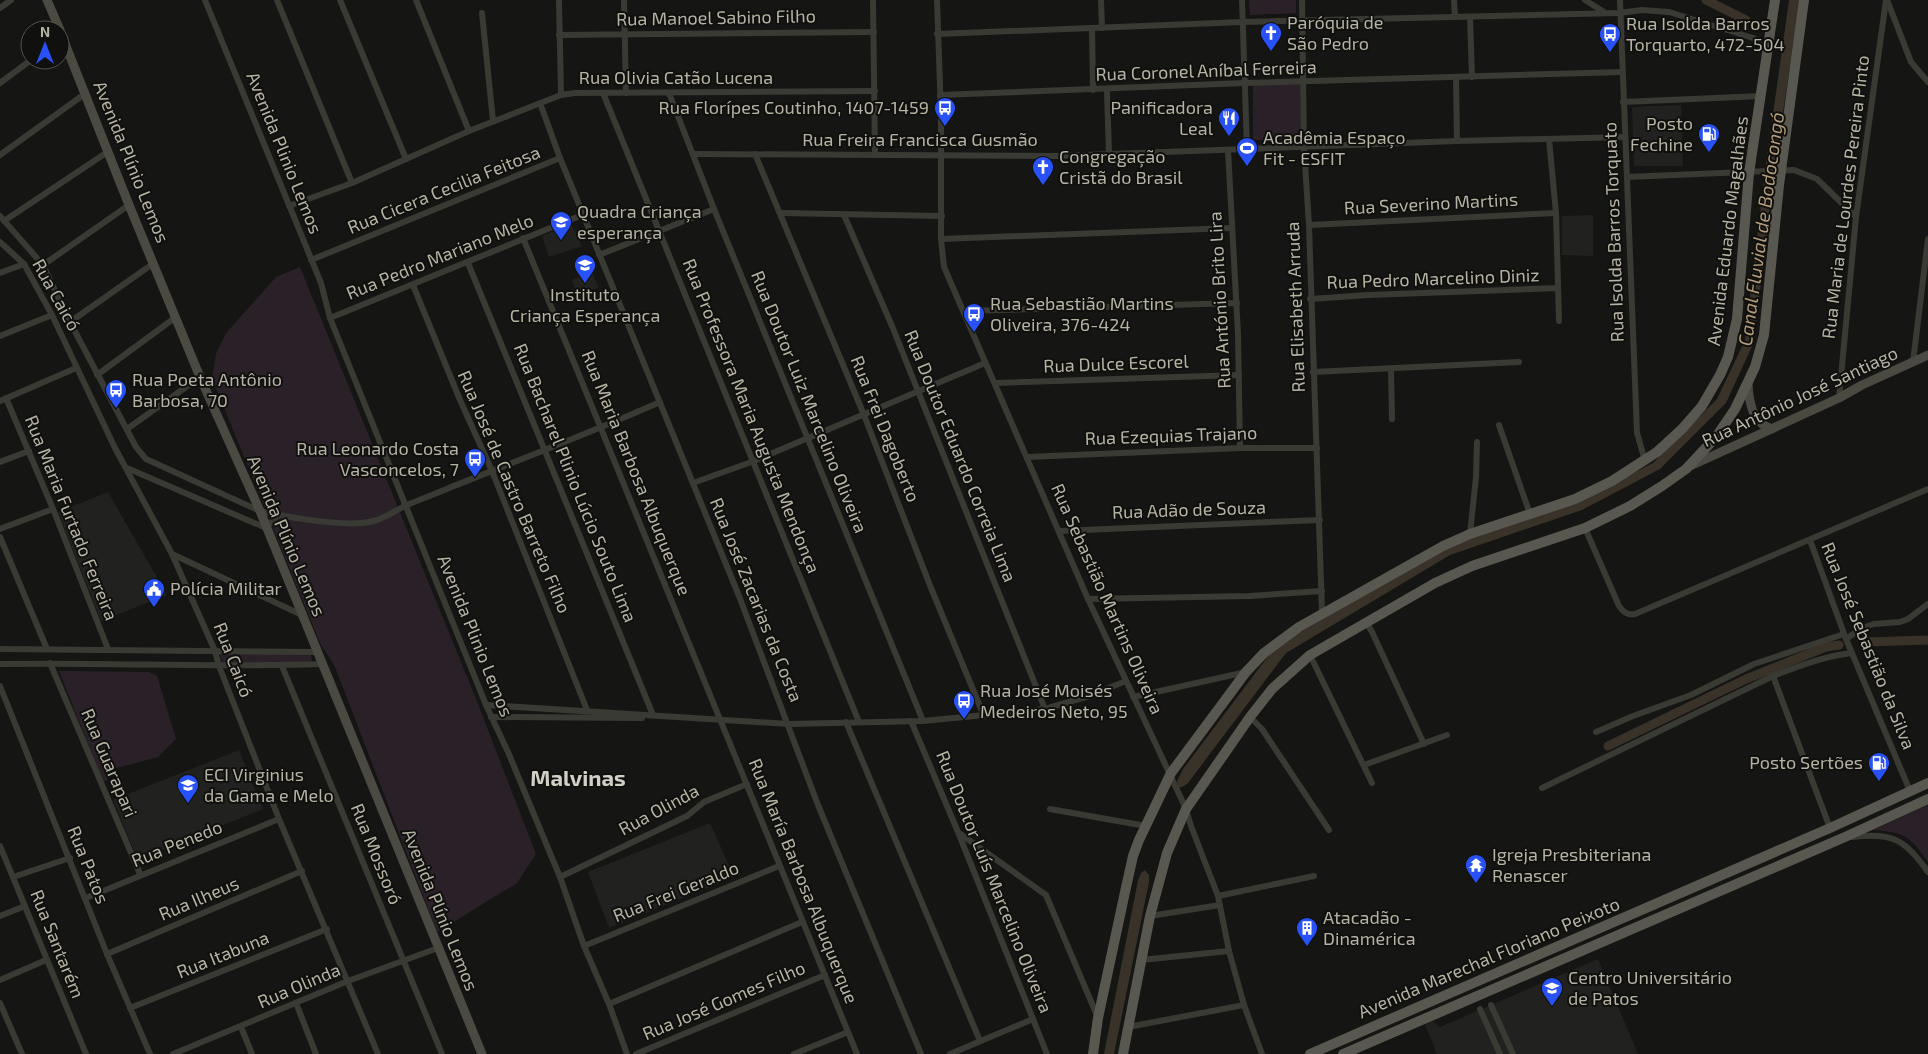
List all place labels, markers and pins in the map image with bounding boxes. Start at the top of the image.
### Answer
place label: Paróquia de São Pedro [1287,11,1384,54]
place label: Rua Isolda Barros Torquarto, 472-504 [1626,12,1785,55]
church icon: Paróquia de São Pedro [1259,21,1283,52]
bus stop icon: Rua Isolda Barros Torquarto, 472-504 [1598,22,1622,53]
place label: Rua Florípes Coutinho, 1407-1459 [659,96,929,118]
bus stop icon: Rua Florípes Coutinho, 1407-1459 [933,96,957,127]
place label: Panificadora Leal [1110,96,1214,139]
restaurant icon: Panificadora Leal [1217,106,1241,137]
place label: Posto Fechine [1630,112,1693,155]
fuel station icon: Posto Fechine [1697,122,1721,153]
place label: Acadêmia Espaço Fit - ESFIT [1263,126,1405,169]
sports icon: Acadêmia Espaço Fit - ESFIT [1235,136,1259,167]
place label: Congregação Cristã do Brasil [1059,145,1183,188]
church icon: Congregação Cristã do Brasil [1031,155,1055,186]
place label: Quadra Criança esperança [577,200,702,244]
school or university icon: Quadra Criança esperança [549,210,573,241]
school or university icon: Instituto Criança Esperança [573,253,597,284]
place label: Instituto Criança Esperança [510,283,660,327]
place label: Rua Sebastião Martins Oliveira, 376-424 [990,292,1174,335]
bus stop icon: Rua Sebastião Martins Oliveira, 376-424 [962,302,986,333]
place label: Rua Poeta Antônio Barbosa, 70 [132,368,282,411]
bus stop icon: Rua Poeta Antônio Barbosa, 70 [104,378,128,409]
place label: Rua Leonardo Costa Vasconcelos, 7 [296,437,459,480]
bus stop icon: Rua Leonardo Costa Vasconcelos, 7 [463,447,487,478]
public building icon: Polícia Militar [142,577,166,608]
place label: Polícia Militar [170,577,282,599]
place label: Rua José Moisés Medeiros Neto, 95 [980,679,1128,722]
bus stop icon: Rua José Moisés Medeiros Neto, 95 [952,689,976,720]
place label: Posto Sertões [1749,751,1863,773]
fuel station icon: Posto Sertões [1867,751,1891,782]
place label: ECI Virginius da Gama e Melo [204,763,334,806]
school or university icon: ECI Virginius da Gama e Melo [176,773,200,804]
place label: Igreja Presbiteriana Renascer [1492,843,1651,886]
temple icon: Igreja Presbiteriana Renascer [1464,853,1488,884]
place label: Atacadão - Dinamérica [1323,906,1416,949]
building icon: Atacadão - Dinamérica [1295,916,1319,947]
place label: Centro Universitário de Patos [1568,966,1732,1009]
school or university icon: Centro Universitário de Patos [1540,976,1564,1007]

